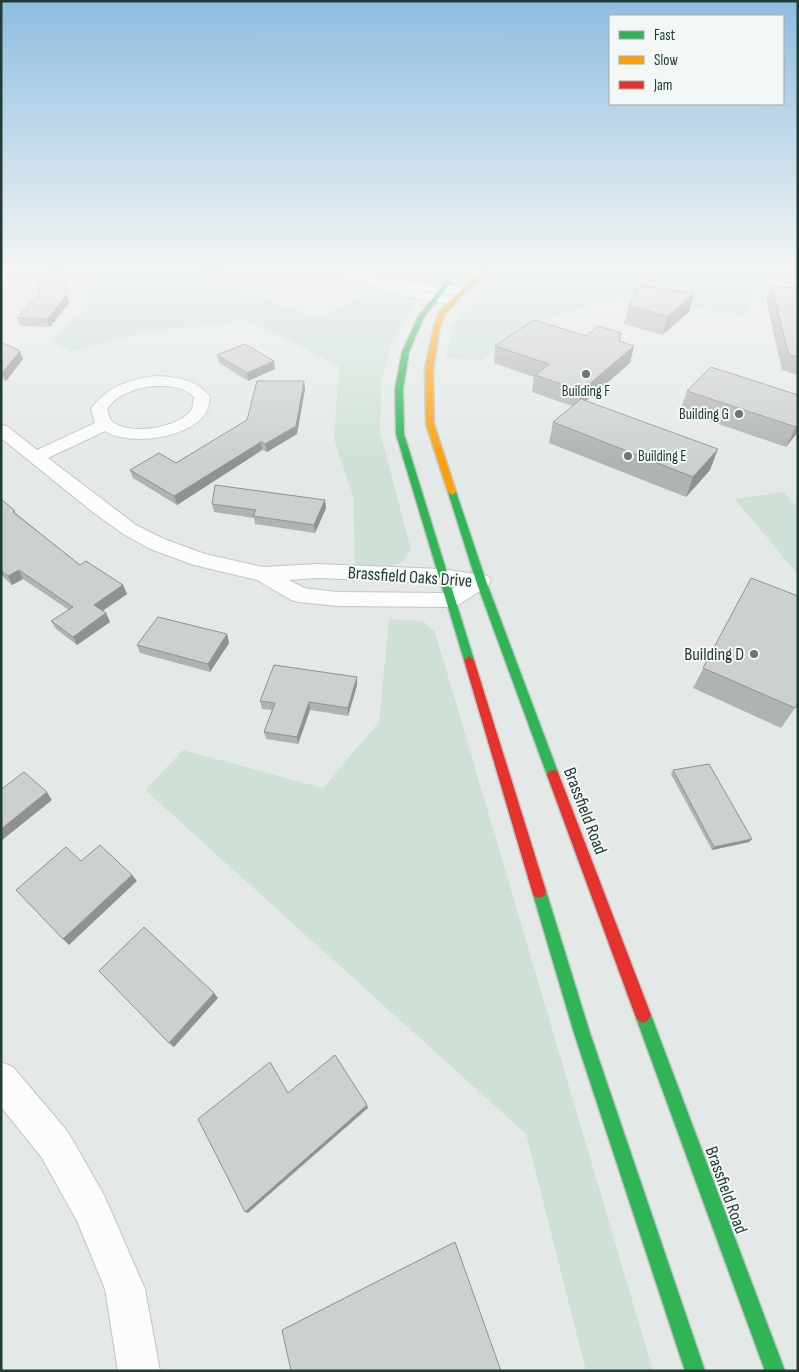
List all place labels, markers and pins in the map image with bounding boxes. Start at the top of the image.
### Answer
marker: Building F [580,368,592,380]
place label: Building F [562,382,610,401]
place label: Building G [679,405,729,424]
marker: Building G [733,408,745,420]
place label: Building E [638,447,687,466]
marker: Building E [622,450,634,462]
place label: Building D [684,644,744,665]
marker: Building D [748,648,760,660]

